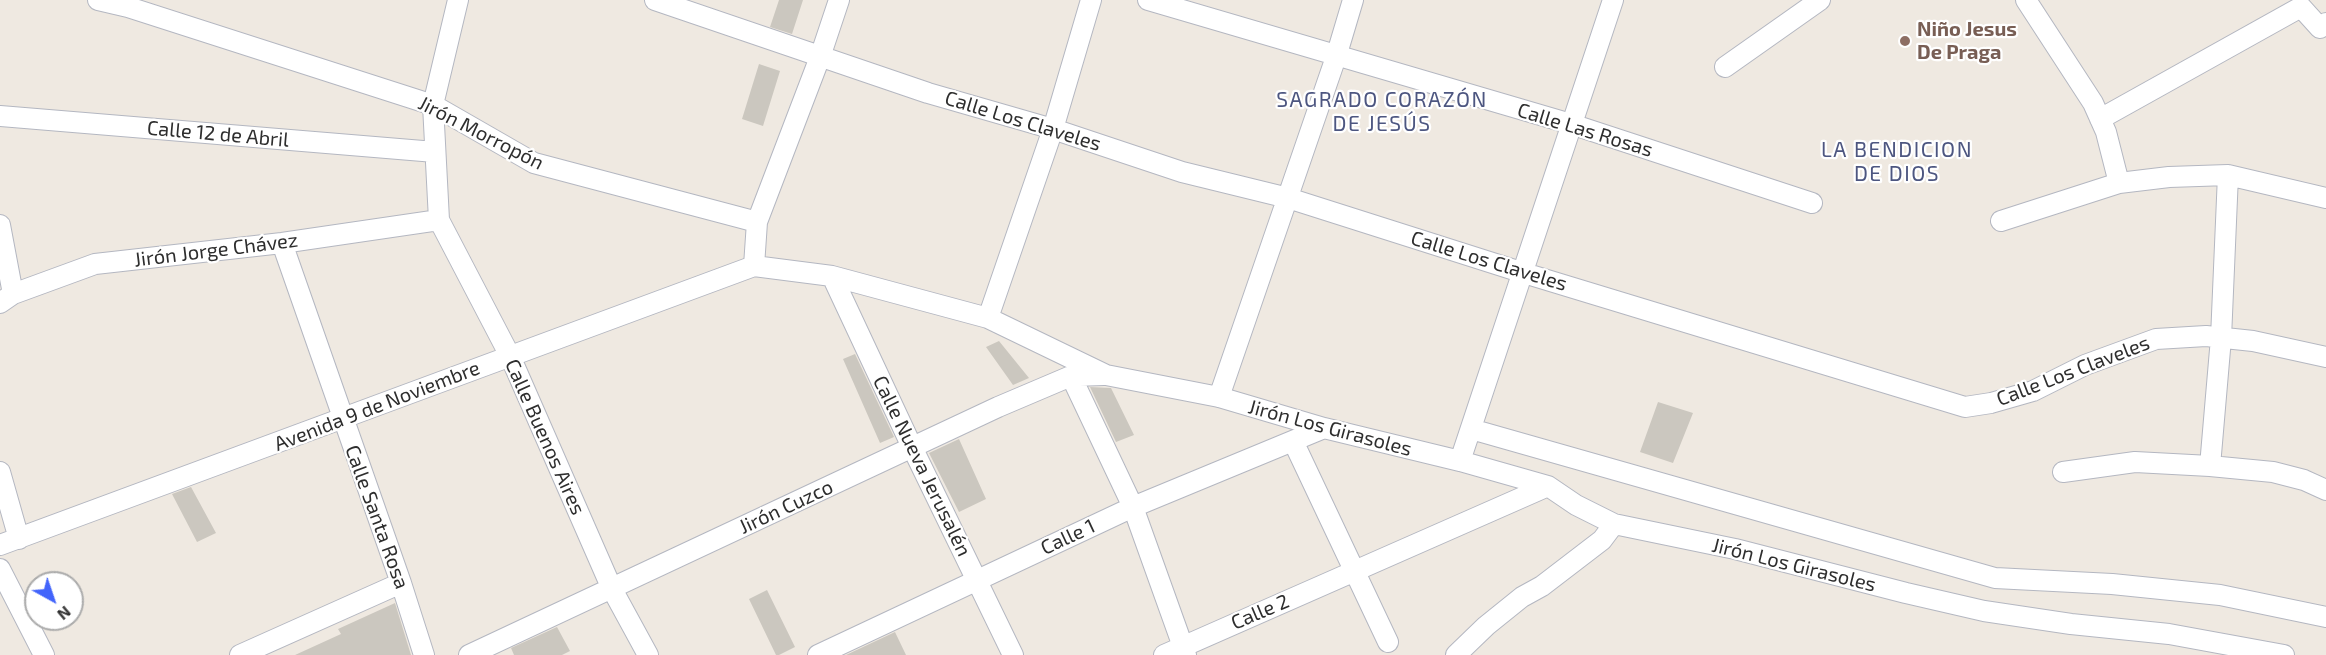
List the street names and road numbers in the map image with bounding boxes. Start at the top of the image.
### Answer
street label: Calle Los Claveles [942,86,1104,156]
street label: Jirón Morropón [414,91,548,175]
street label: Calle Las Rosas [1514,98,1656,162]
street label: Calle 12 de Abril [146,116,290,152]
street label: Calle Los Claveles [1408,226,1570,296]
street label: Jirón Jorge Chávez [133,228,299,272]
street label: Calle Los Claveles [1993,331,2153,411]
street label: Avenida 9 de Noviembre [271,356,483,456]
street label: Calle Buenos Aires [500,356,590,518]
street label: Calle Nueva Jerusalén [868,372,976,560]
street label: Jirón Los Girasoles [1246,395,1414,461]
street label: Calle Santa Rosa [340,442,414,592]
street label: Jirón Cuzco [735,475,837,539]
street label: Calle 1 [1037,514,1099,560]
street label: Jirón Los Girasoles [1710,533,1878,597]
street label: Calle 2 [1227,589,1293,635]

